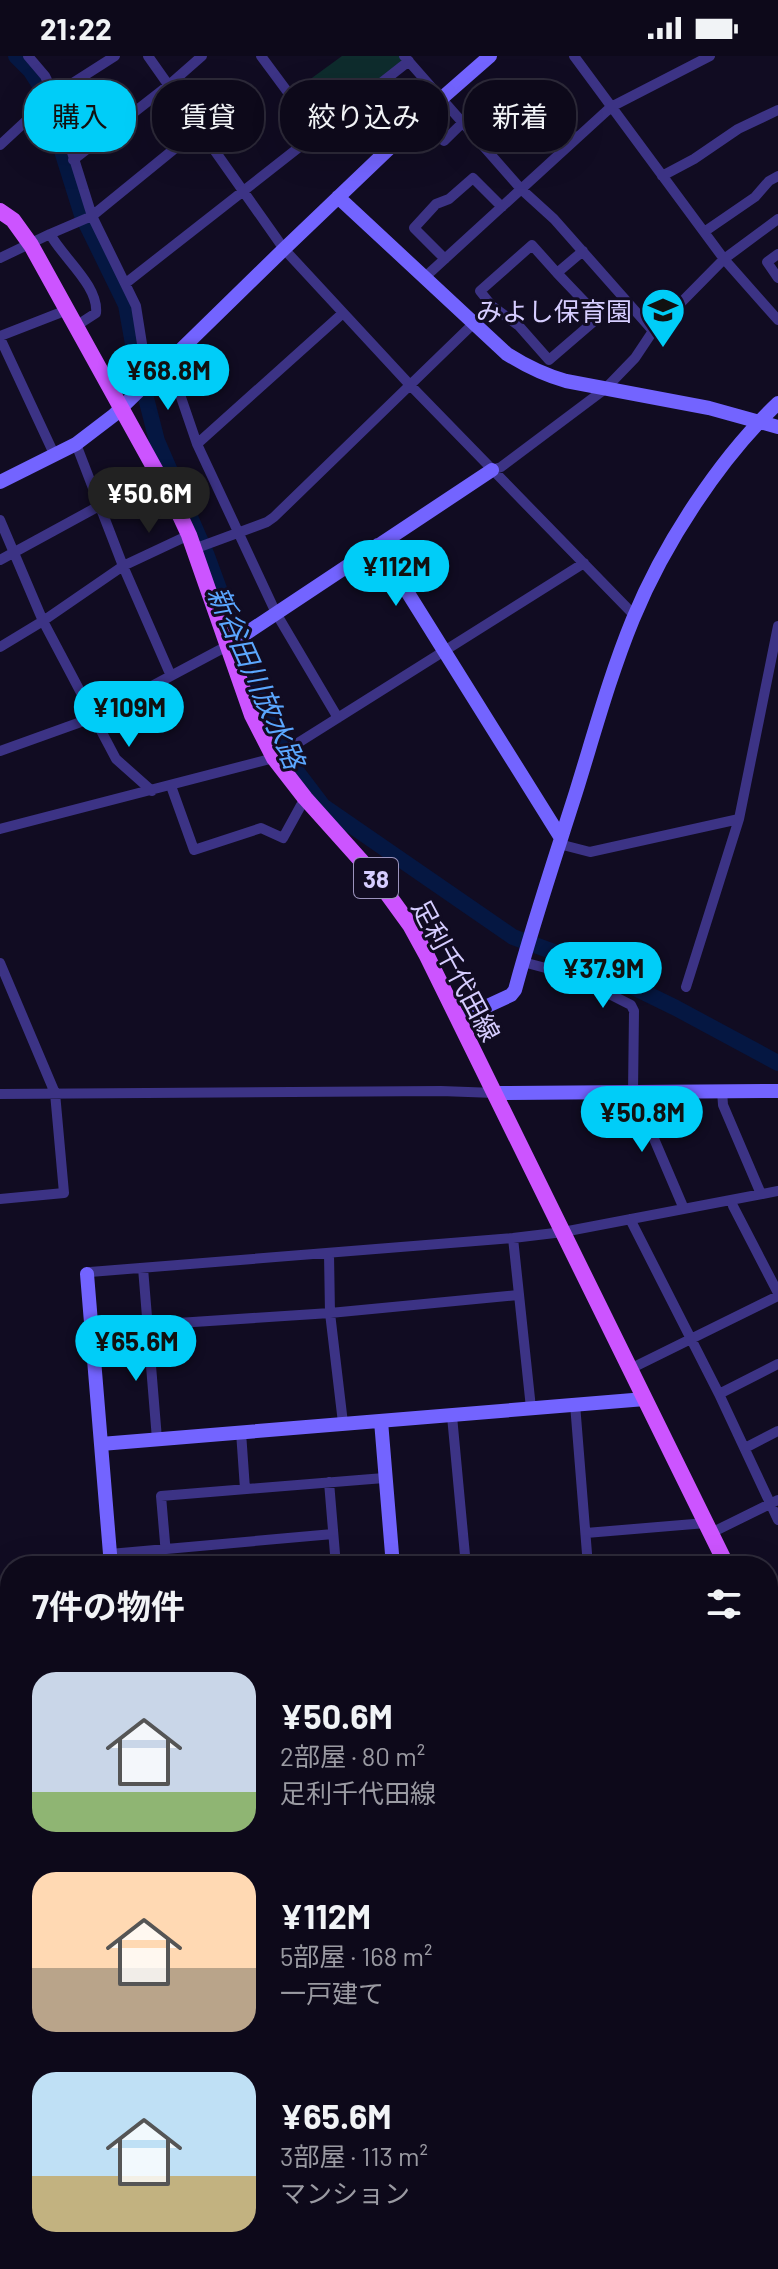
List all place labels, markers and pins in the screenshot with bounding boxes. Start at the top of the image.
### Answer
school or university icon: みよし保育園 [639,286,687,349]
place label: みよし保育園 [476,295,632,326]
pin: ¥68.8M [103,344,233,412]
pin: ¥50.6M [84,467,214,535]
pin: ¥112M [340,540,452,608]
pin: ¥109M [73,681,185,749]
pin: ¥37.9M [538,942,668,1010]
pin: ¥50.8M [577,1086,707,1154]
pin: ¥65.6M [71,1315,201,1383]

